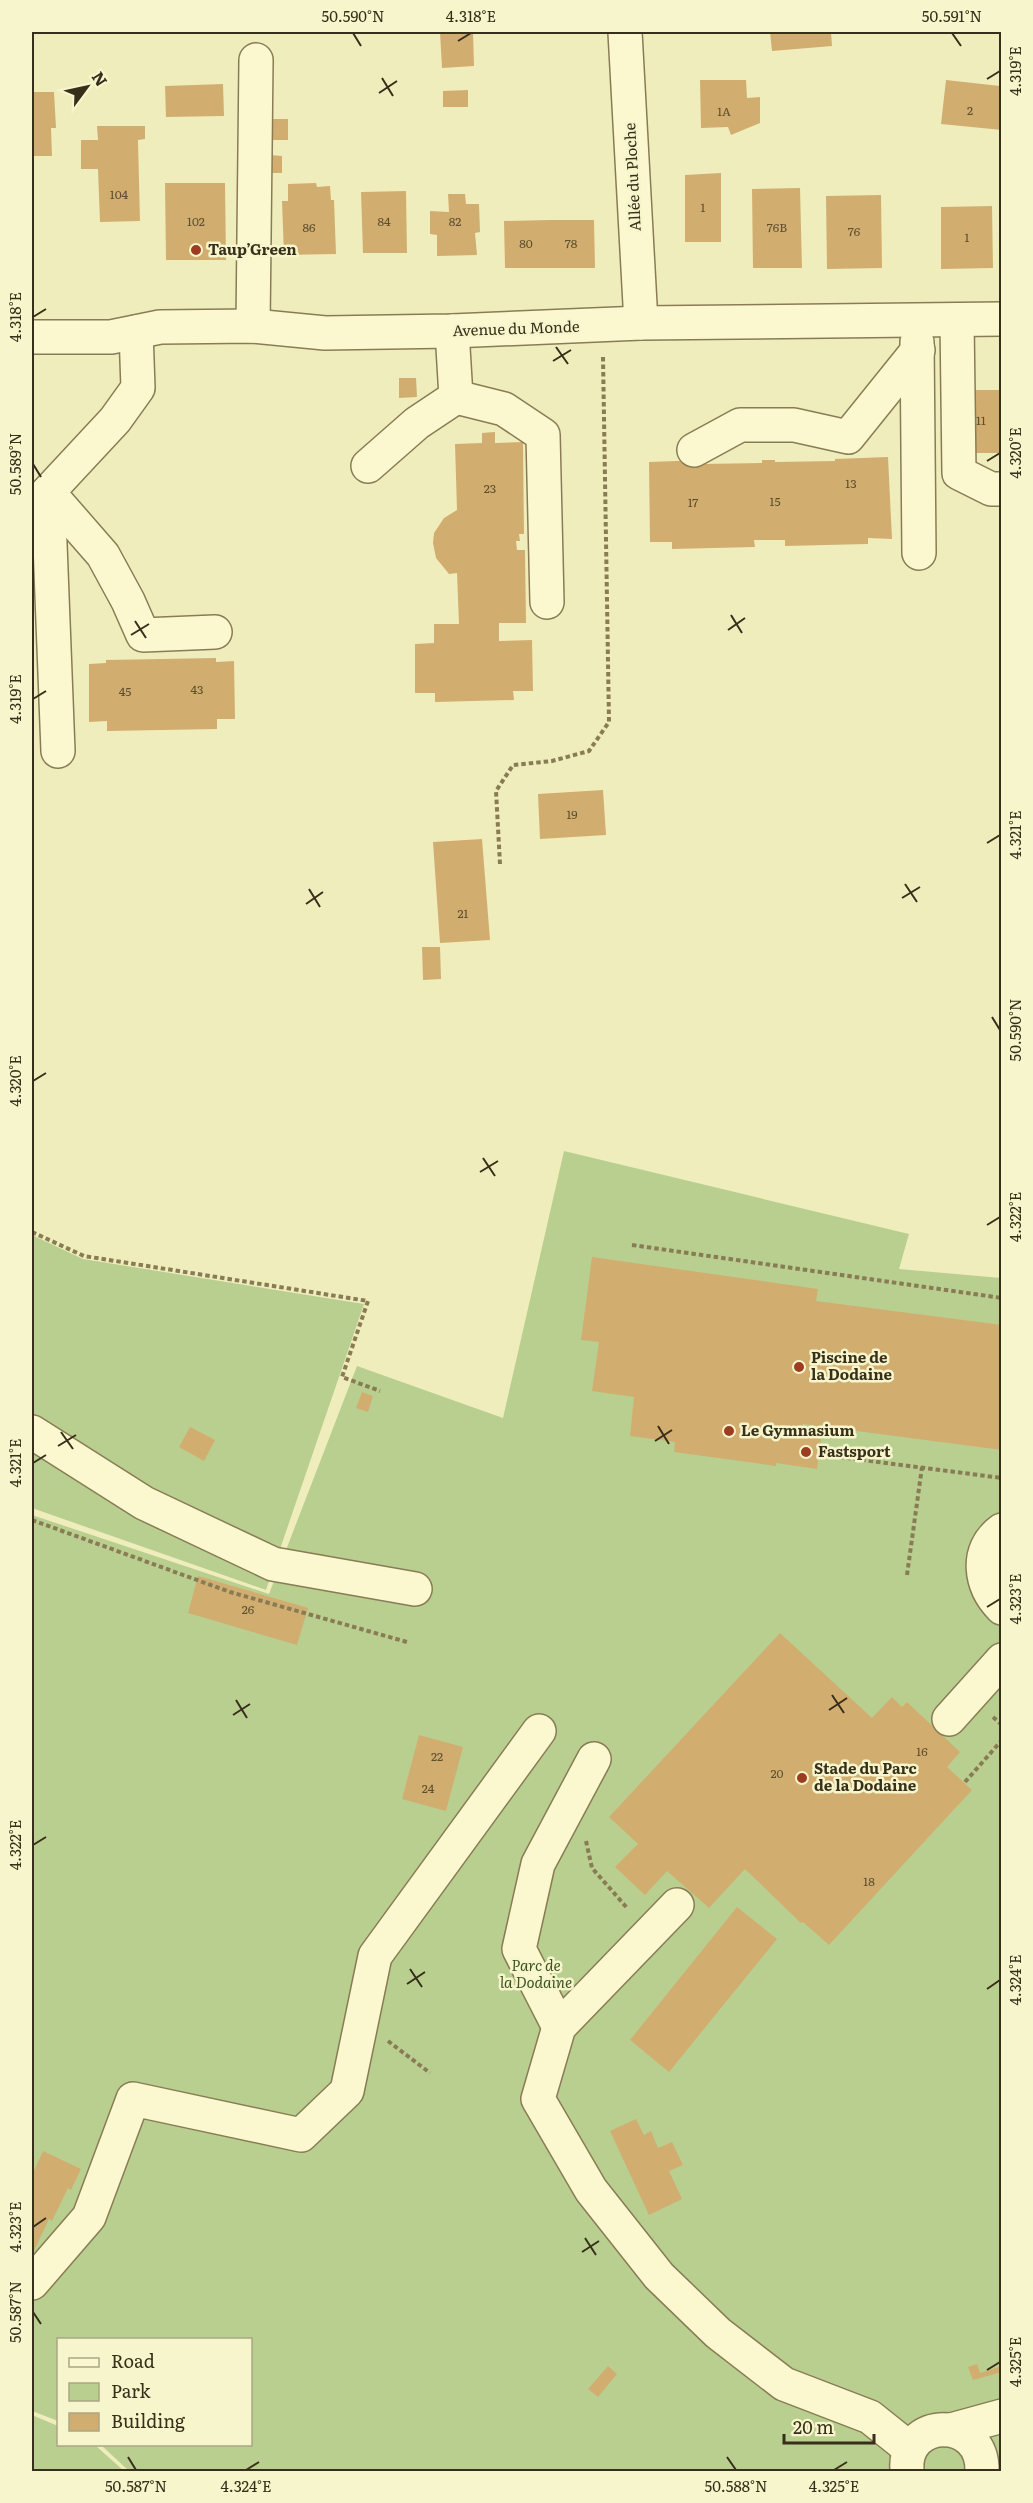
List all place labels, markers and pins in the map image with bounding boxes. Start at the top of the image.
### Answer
place label: Taup’Green [208,237,297,260]
marker: Taup’Green [189,243,203,257]
place label: Piscine de la Dodaine [811,1345,892,1385]
marker: Piscine de la Dodaine [792,1360,806,1374]
place label: Le Gymnasium [741,1418,855,1441]
marker: Le Gymnasium [722,1424,736,1438]
place label: Fastsport [818,1439,891,1462]
marker: Fastsport [799,1445,813,1459]
place label: Stade du Parc de la Dodaine [814,1756,917,1796]
marker: Stade du Parc de la Dodaine [795,1771,809,1785]

